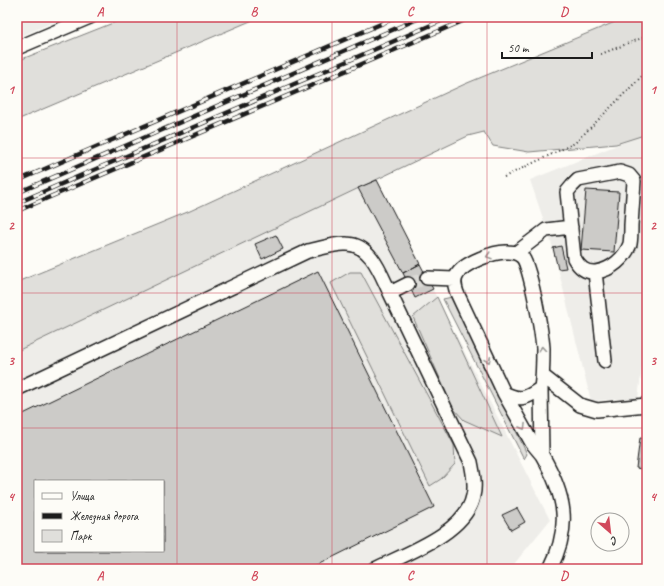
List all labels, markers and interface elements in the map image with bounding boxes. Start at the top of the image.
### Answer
text: A [97,4,105,20]
text: B [251,4,259,20]
text: C [407,4,415,20]
text: D [560,4,569,20]
scale bar [502,34,592,60]
text: 50 m [508,40,530,56]
text: 1 [8,82,16,98]
text: 1 [650,82,658,98]
text: 2 [8,218,15,234]
text: 2 [650,218,657,234]
one-way arrow [485,252,492,260]
one-way arrow [538,345,547,352]
text: 3 [8,353,15,369]
text: 3 [650,353,657,369]
one-way arrow [483,355,491,363]
one-way arrow [518,423,525,430]
legend [34,480,164,552]
text: Улица [70,488,95,504]
text: 4 [8,489,16,505]
text: 4 [650,489,658,505]
text: Железная дорога [70,508,139,524]
north arrow [590,512,630,552]
text: Парк [70,528,93,544]
text: С [608,533,620,549]
text: A [97,568,105,584]
text: B [251,568,259,584]
text: C [407,568,415,584]
text: D [560,568,569,584]

